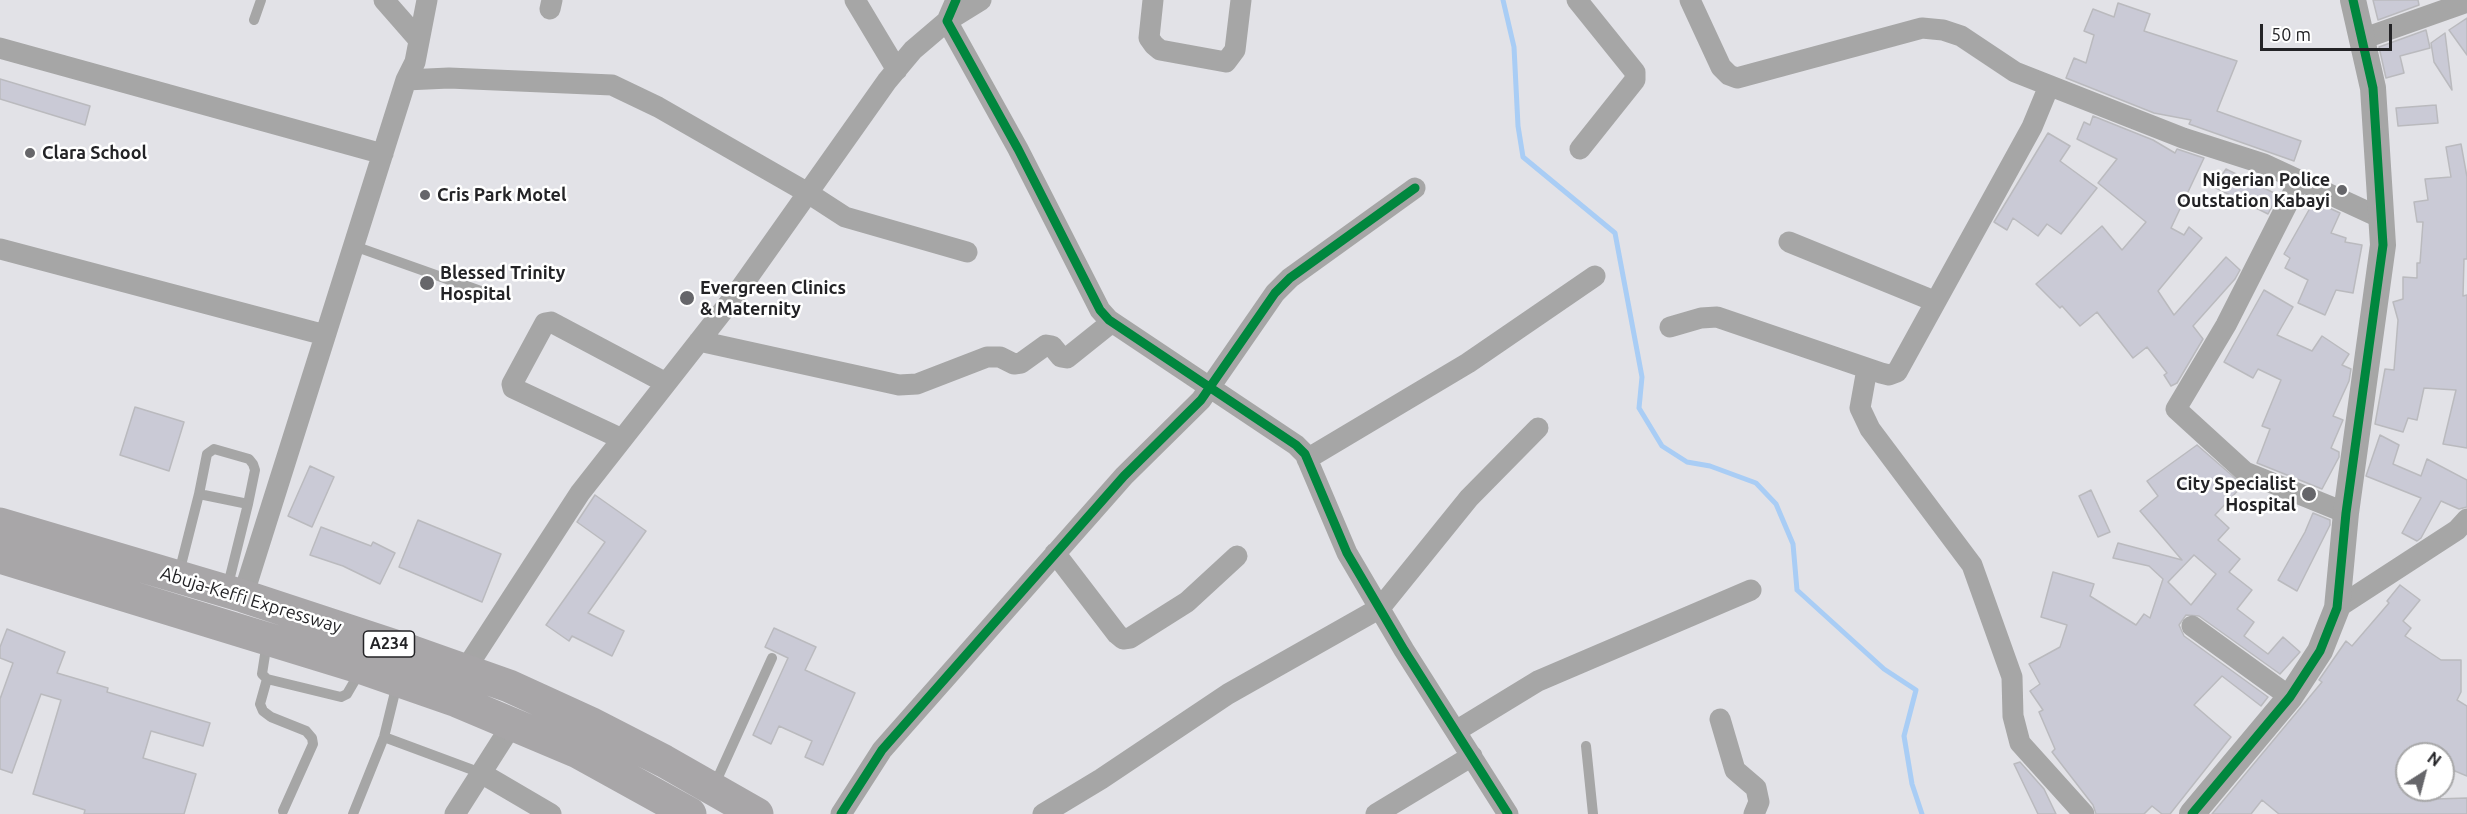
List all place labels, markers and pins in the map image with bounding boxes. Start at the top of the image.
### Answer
place label: Clara School [42,142,147,164]
marker: Clara School [23,146,37,160]
place label: Nigerian Police Outstation Kabayi [2177,169,2330,212]
marker: Nigerian Police Outstation Kabayi [2335,183,2349,197]
place label: Cris Park Motel [437,184,566,206]
marker: Cris Park Motel [418,188,432,202]
place label: Blessed Trinity Hospital [440,262,565,304]
marker: Blessed Trinity Hospital [418,274,436,292]
place label: Evergreen Clinics & Maternity [700,277,846,320]
marker: Evergreen Clinics & Maternity [678,289,696,307]
place label: City Specialist Hospital [2176,473,2296,516]
marker: City Specialist Hospital [2300,485,2318,503]

